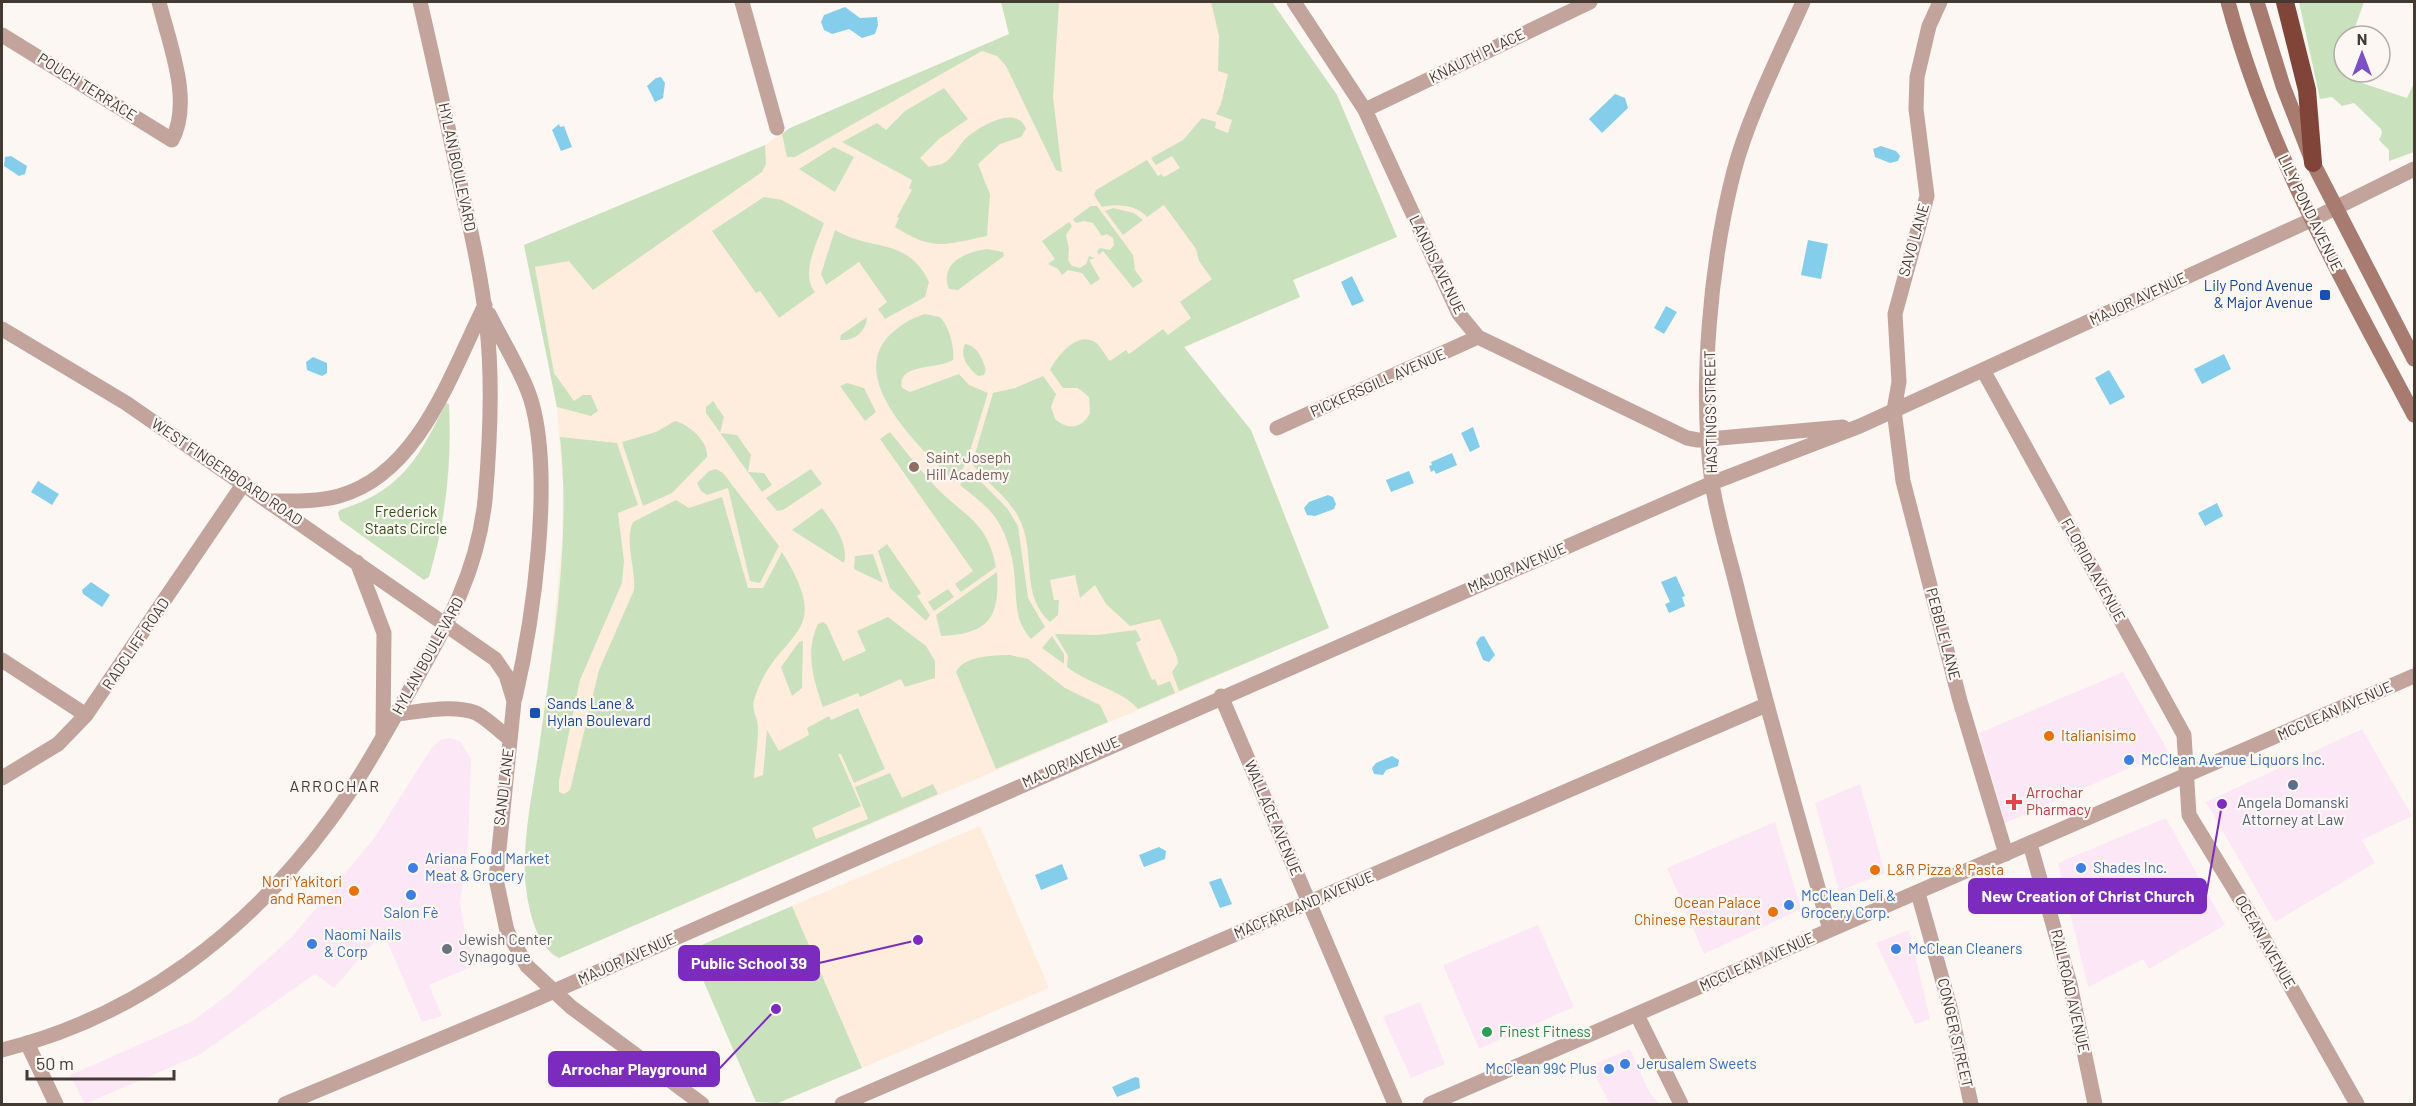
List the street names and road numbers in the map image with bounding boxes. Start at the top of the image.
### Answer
street label: KNAUTH PLACE [1426,24,1527,86]
street label: POUCH TERRACE [35,49,140,124]
street label: HYLAN BOULEVARD [436,101,480,233]
street label: LILY POND AVENUE [2275,151,2347,274]
street label: SAVO LANE [1894,201,1932,278]
street label: LANDIS AVENUE [1406,212,1470,317]
street label: MAJOR AVENUE [2086,268,2189,328]
street label: PICKERSGILL AVENUE [1307,344,1448,420]
street label: HASTINGS STREET [1700,350,1720,474]
street label: WEST FINGERBOARD ROAD [149,414,306,528]
street label: FLORIDA AVENUE [2058,515,2130,624]
street label: MAJOR AVENUE [1465,538,1568,596]
street label: PEBBLE LANE [1923,586,1965,682]
street label: RADCLIFF ROAD [98,594,172,693]
street label: HYLAN BOULEVARD [388,594,467,717]
street label: MCCLEAN AVENUE [2274,677,2395,743]
street label: MAJOR AVENUE [1019,731,1122,791]
street label: SAND LANE [489,747,517,826]
street label: WALLACE AVENUE [1241,757,1306,878]
street label: MACFARLAND AVENUE [1231,866,1376,942]
street label: OCEAN AVENUE [2232,892,2300,991]
street label: RAILROAD AVENUE [2048,927,2094,1054]
street label: MAJOR AVENUE [575,928,678,988]
street label: MCCLEAN AVENUE [1696,928,1817,994]
street label: CONGER STREET [1935,976,1977,1089]

